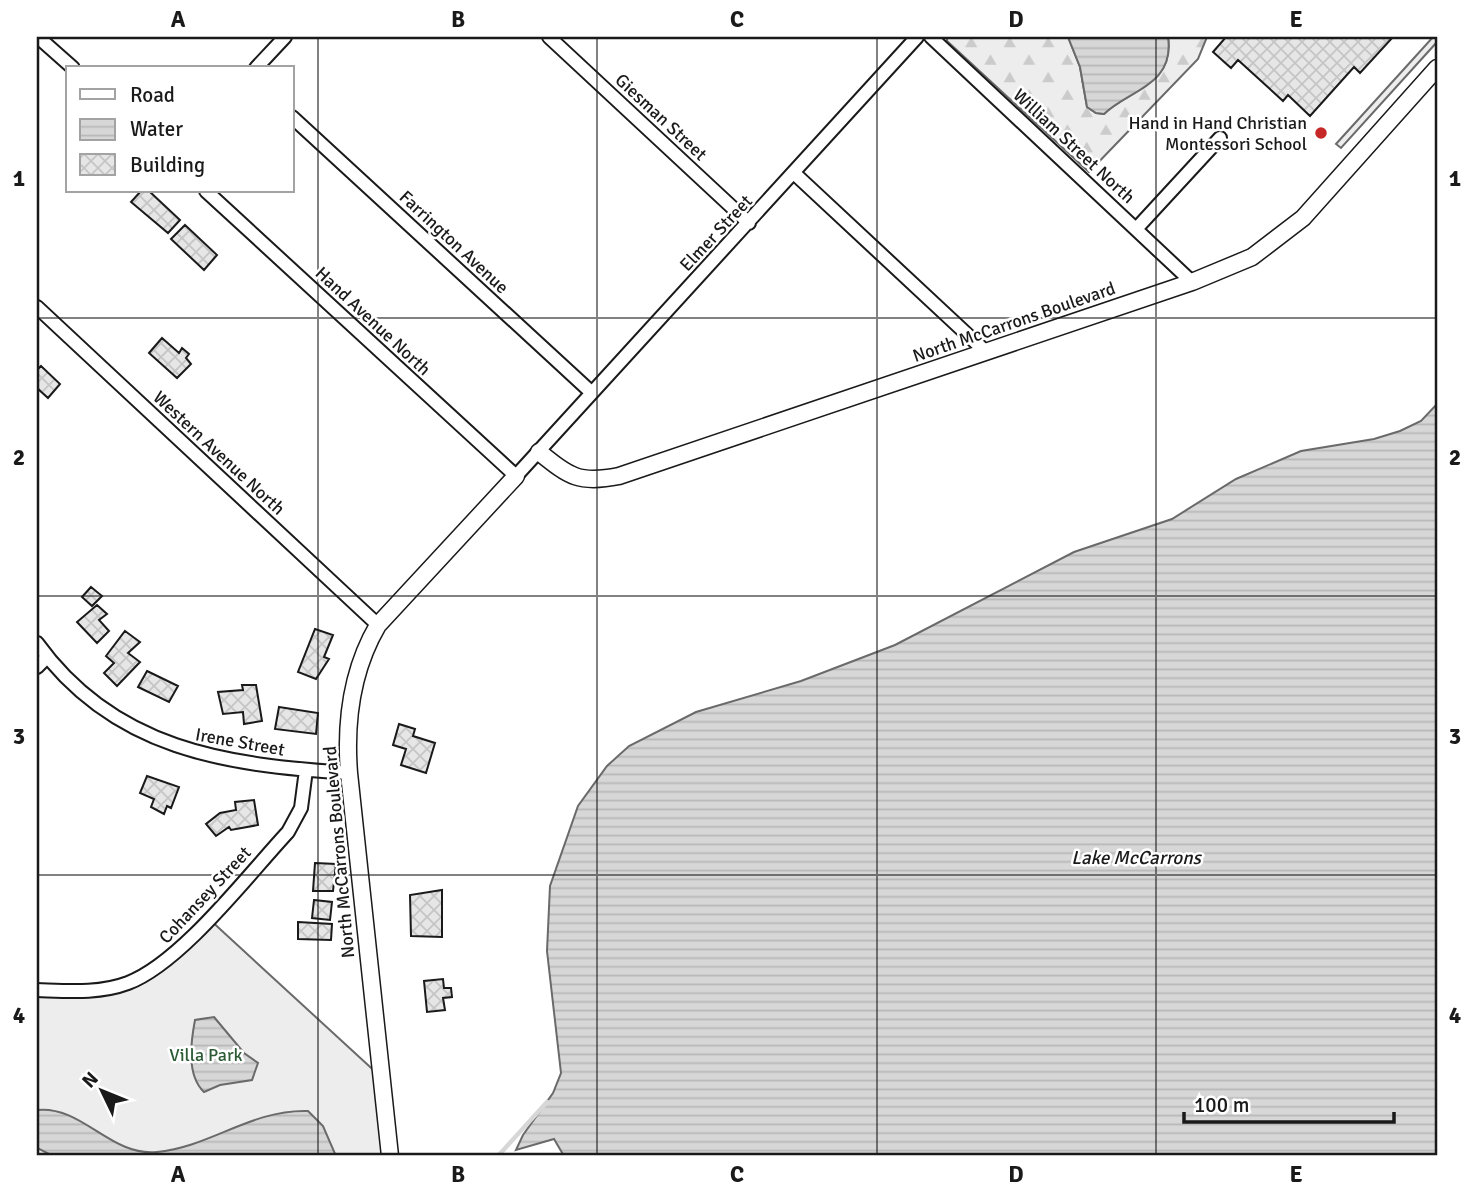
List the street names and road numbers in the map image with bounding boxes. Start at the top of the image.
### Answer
street label: Giesman Street [611,69,711,165]
street label: William Street North [1009,84,1139,208]
street label: Farrington Avenue [395,186,513,298]
street label: Elmer Street [675,190,757,276]
street label: Hand Avenue North [311,262,435,380]
street label: North McCarrons Boulevard [910,277,1118,367]
street label: Western Avenue North [149,386,289,520]
street label: Irene Street [194,723,286,761]
street label: North McCarrons Boulevard [319,745,359,959]
street label: Cohansey Street [154,842,256,948]

